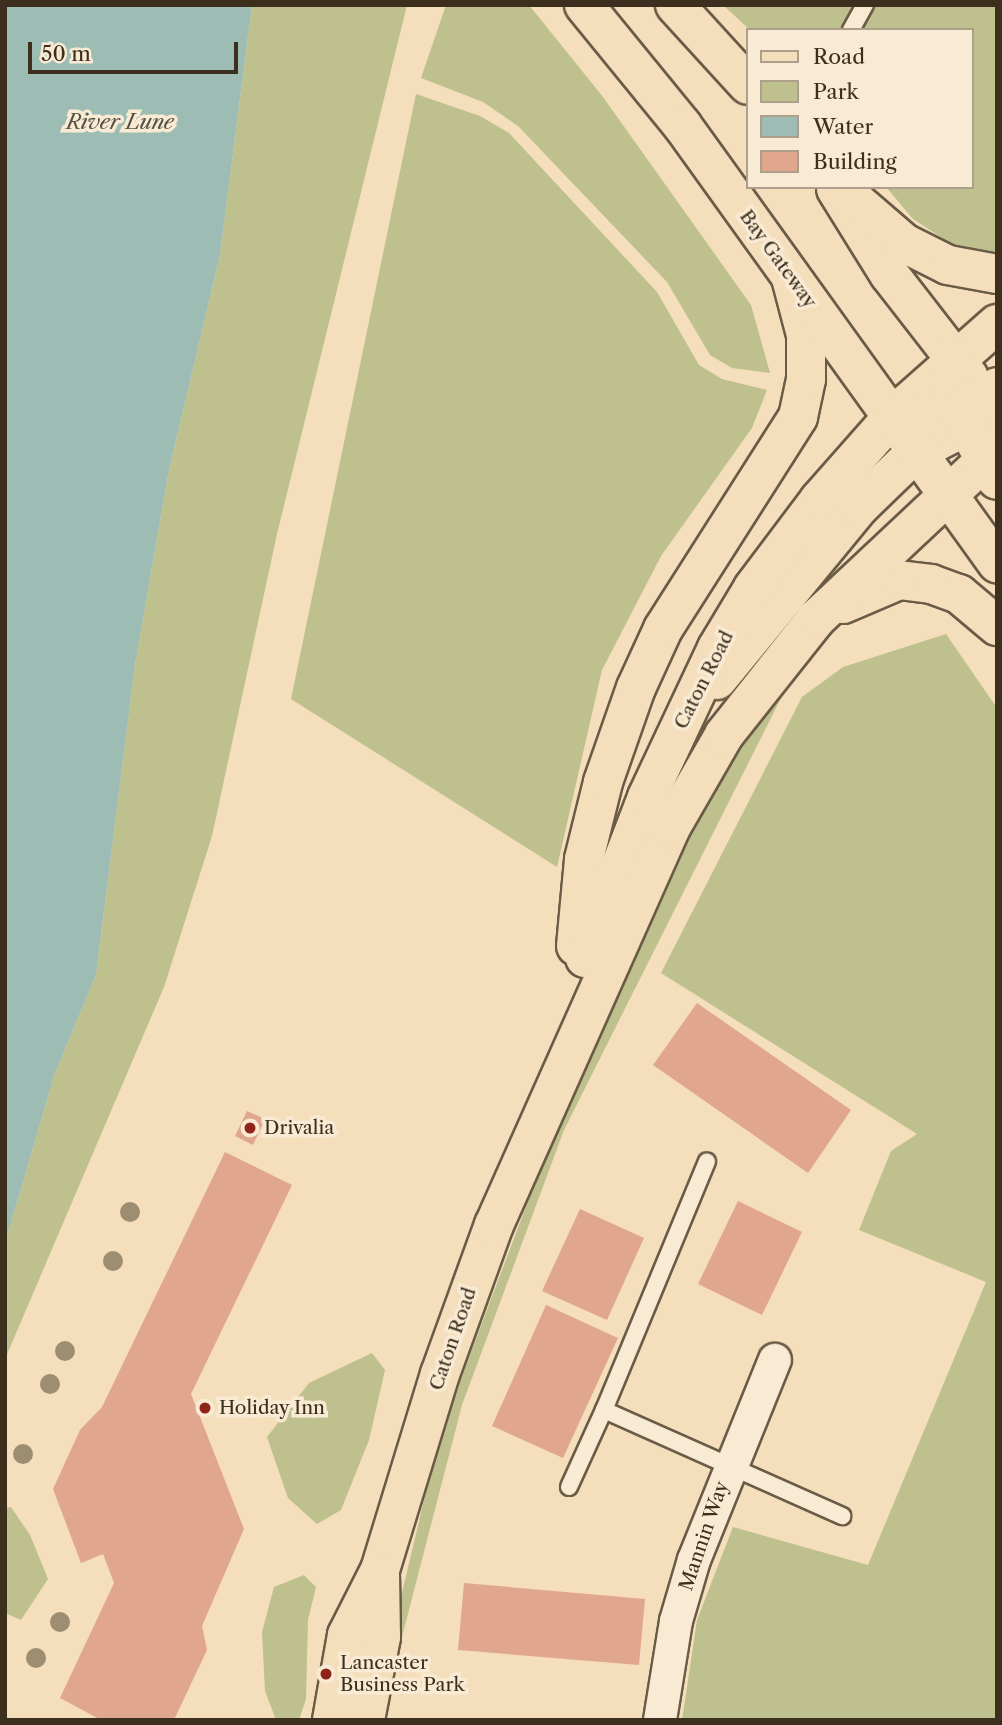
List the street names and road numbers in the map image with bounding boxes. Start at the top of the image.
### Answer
street label: Bay Gateway [735,205,821,313]
street label: Caton Road [670,627,738,733]
street label: Caton Road [425,1285,481,1393]
street label: Mannin Way [675,1478,733,1594]

